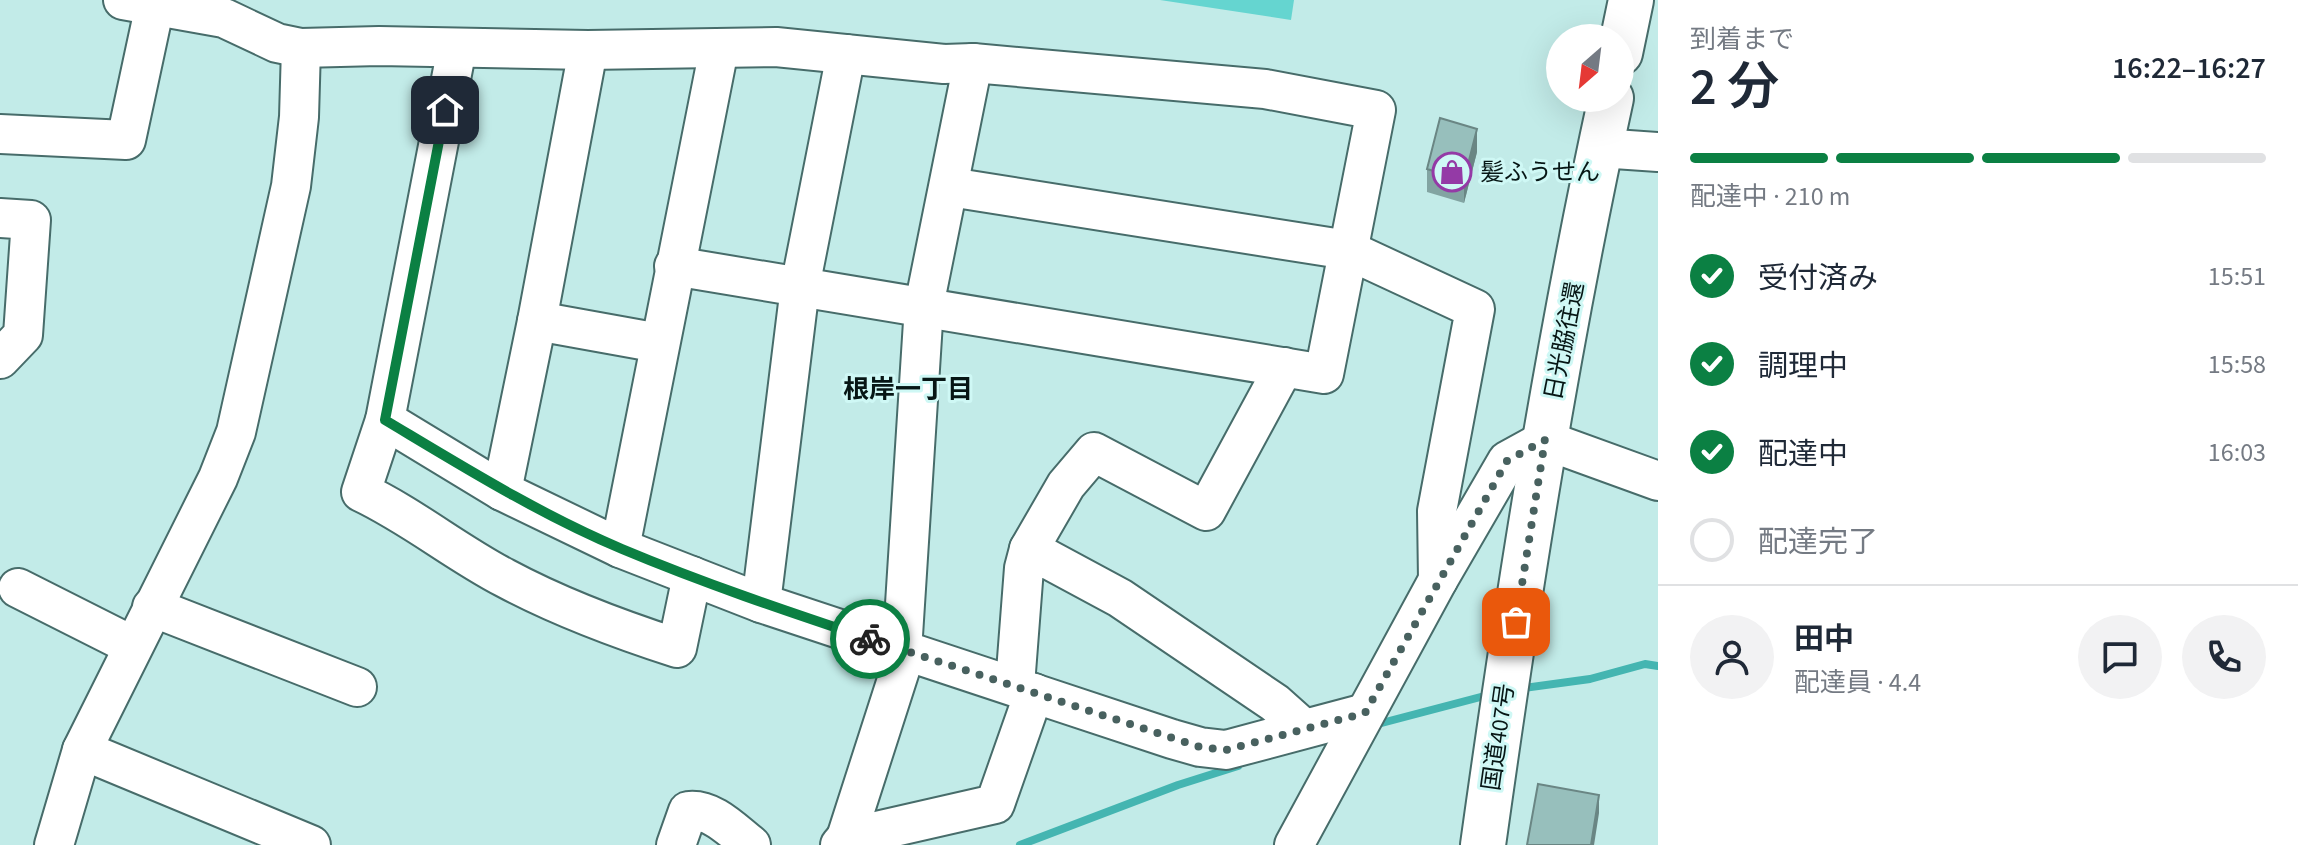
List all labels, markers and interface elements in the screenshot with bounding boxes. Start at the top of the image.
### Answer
text: 到着まで [1690,21,1794,58]
north arrow [1546,24,1634,112]
map controls [1546,24,1634,112]
text: 16:22–16:27 [2112,47,2266,90]
text: 2 分 [1690,51,1779,125]
pin [411,76,479,144]
icon: home [423,88,467,132]
shop icon: 髪ふうせん [1431,151,1473,193]
place label: 髪ふうせん [1480,155,1600,190]
text: 配達中 · 210 m [1690,178,1850,215]
icon: check [1690,254,1734,298]
text: 受付済み [1758,257,1878,300]
text: 15:51 [2208,258,2266,295]
street label: 日光脇往還 [1536,279,1593,403]
icon: check [1690,342,1734,386]
text: 調理中 [1758,345,1848,388]
text: 15:58 [2208,346,2266,383]
district label: 根岸一丁目 [843,371,973,408]
icon: check [1690,430,1734,474]
text: 配達中 [1758,433,1848,476]
text: 16:03 [2208,434,2266,471]
text: 配達完了 [1758,521,1878,564]
pin [1482,588,1550,656]
courier [830,599,910,679]
icon: bag [1494,600,1538,644]
button: person [1690,615,1774,699]
button: chat [2078,615,2162,699]
button: phone [2182,615,2266,699]
icon: bike [848,617,892,661]
text: 田中 [1794,618,1854,661]
text: 配達員 · 4.4 [1794,664,1921,701]
street label: 国道407号 [1474,681,1523,793]

